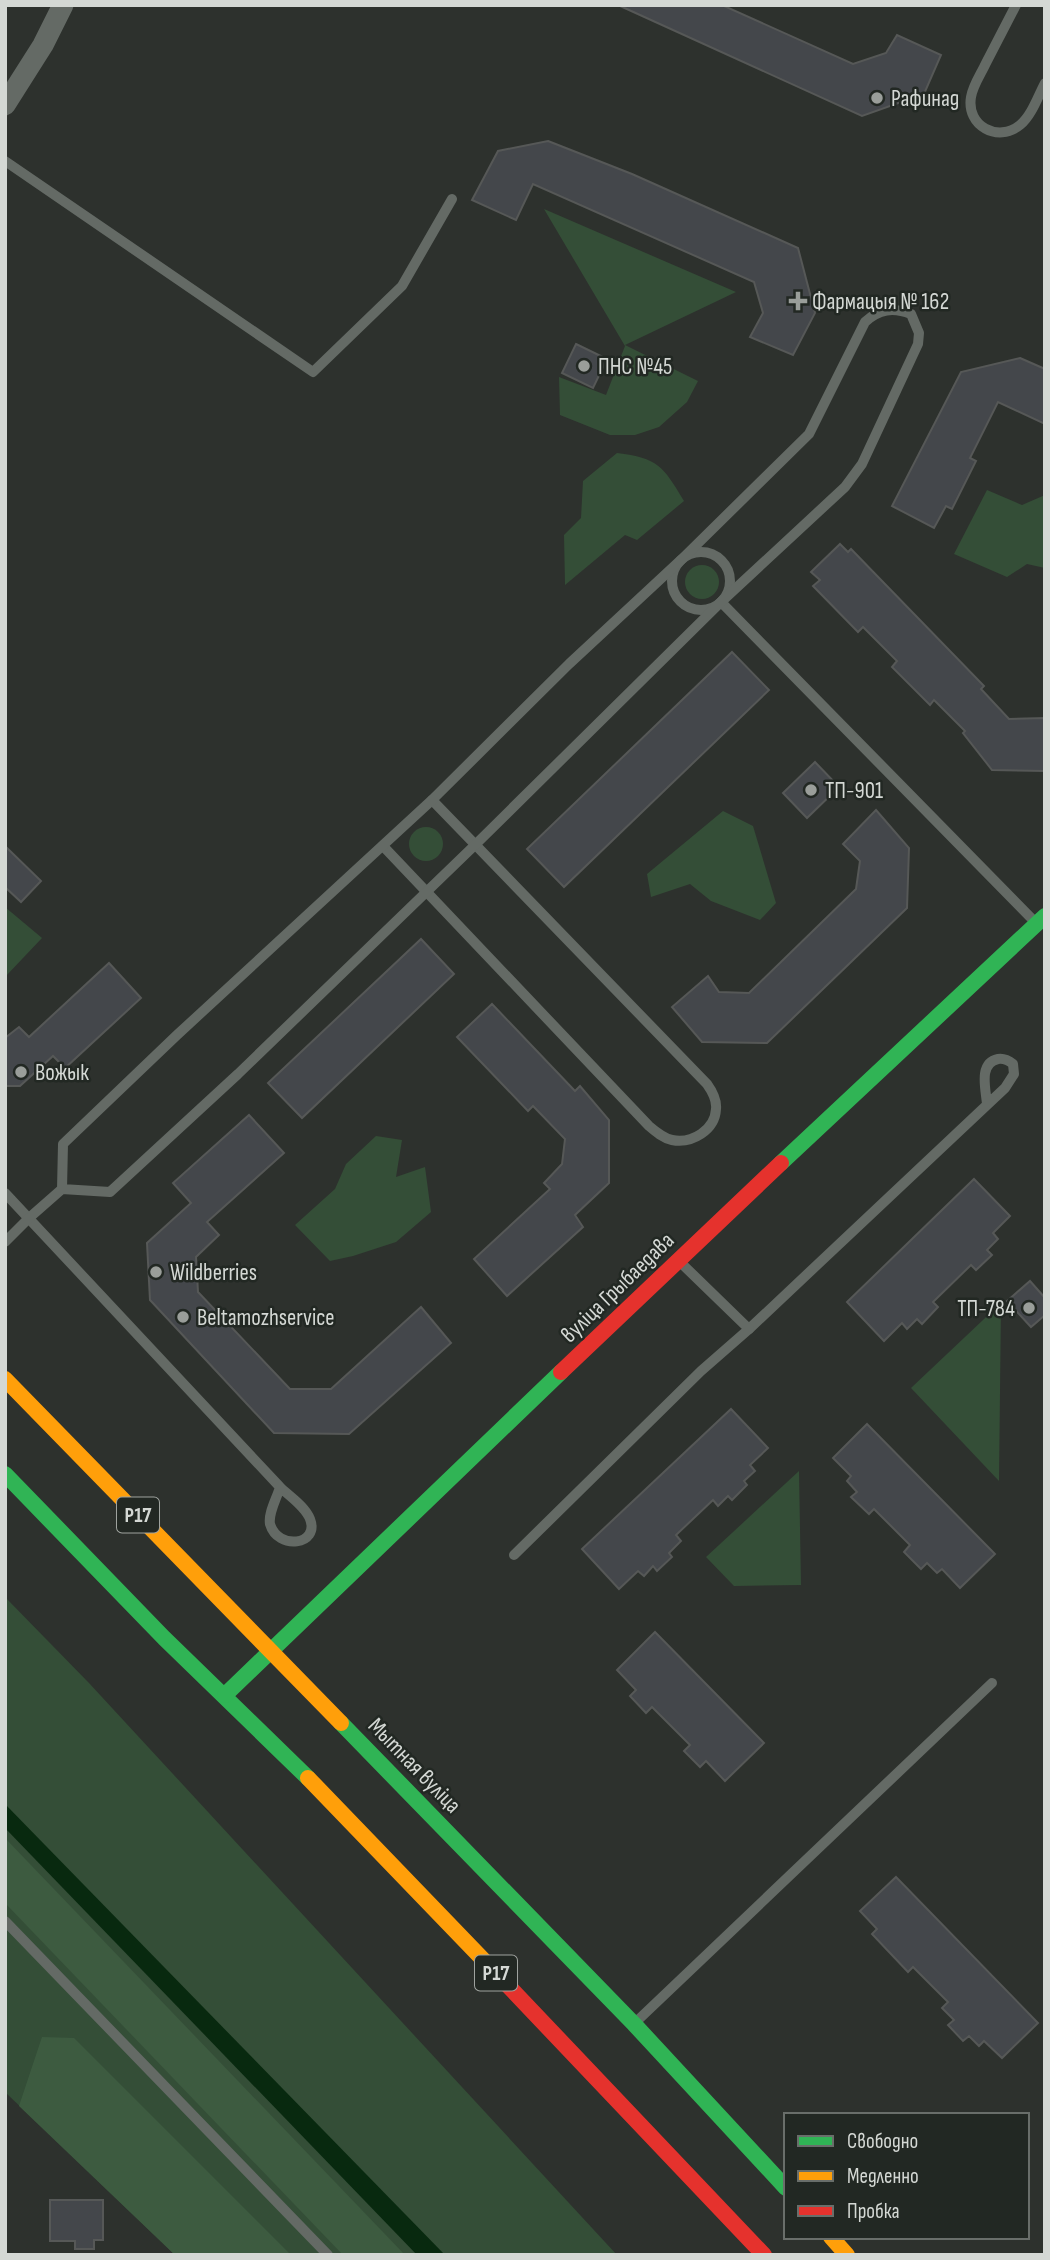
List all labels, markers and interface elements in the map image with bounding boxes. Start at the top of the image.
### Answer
place label: Рафинад [891,85,959,113]
marker: Рафинад [869,90,885,106]
place label: Фармацыя № 162 [812,288,949,316]
marker: Фармацыя № 162 [790,293,806,309]
place label: ПНС №45 [598,353,672,381]
marker: ПНС №45 [576,358,592,374]
place label: ТП-901 [825,777,883,805]
marker: ТП-901 [803,782,819,798]
place label: Вожык [35,1059,89,1087]
marker: Вожык [13,1064,29,1080]
street label: вуліца Грыбаедава [555,1227,680,1349]
place label: Wildberries [170,1259,257,1287]
marker: Wildberries [148,1264,164,1280]
place label: ТП-784 [957,1295,1015,1323]
marker: ТП-784 [1021,1300,1037,1316]
place label: Beltamozhservice [197,1304,335,1332]
marker: Beltamozhservice [175,1309,191,1325]
road number: Р17 [117,1498,159,1532]
street label: Мытная вуліца [362,1712,467,1819]
road number: Р17 [475,1955,517,1990]
legend [784,2113,1029,2239]
text: Свободно [847,2129,918,2154]
text: Медленно [847,2164,919,2189]
text: Пробка [847,2199,900,2224]

